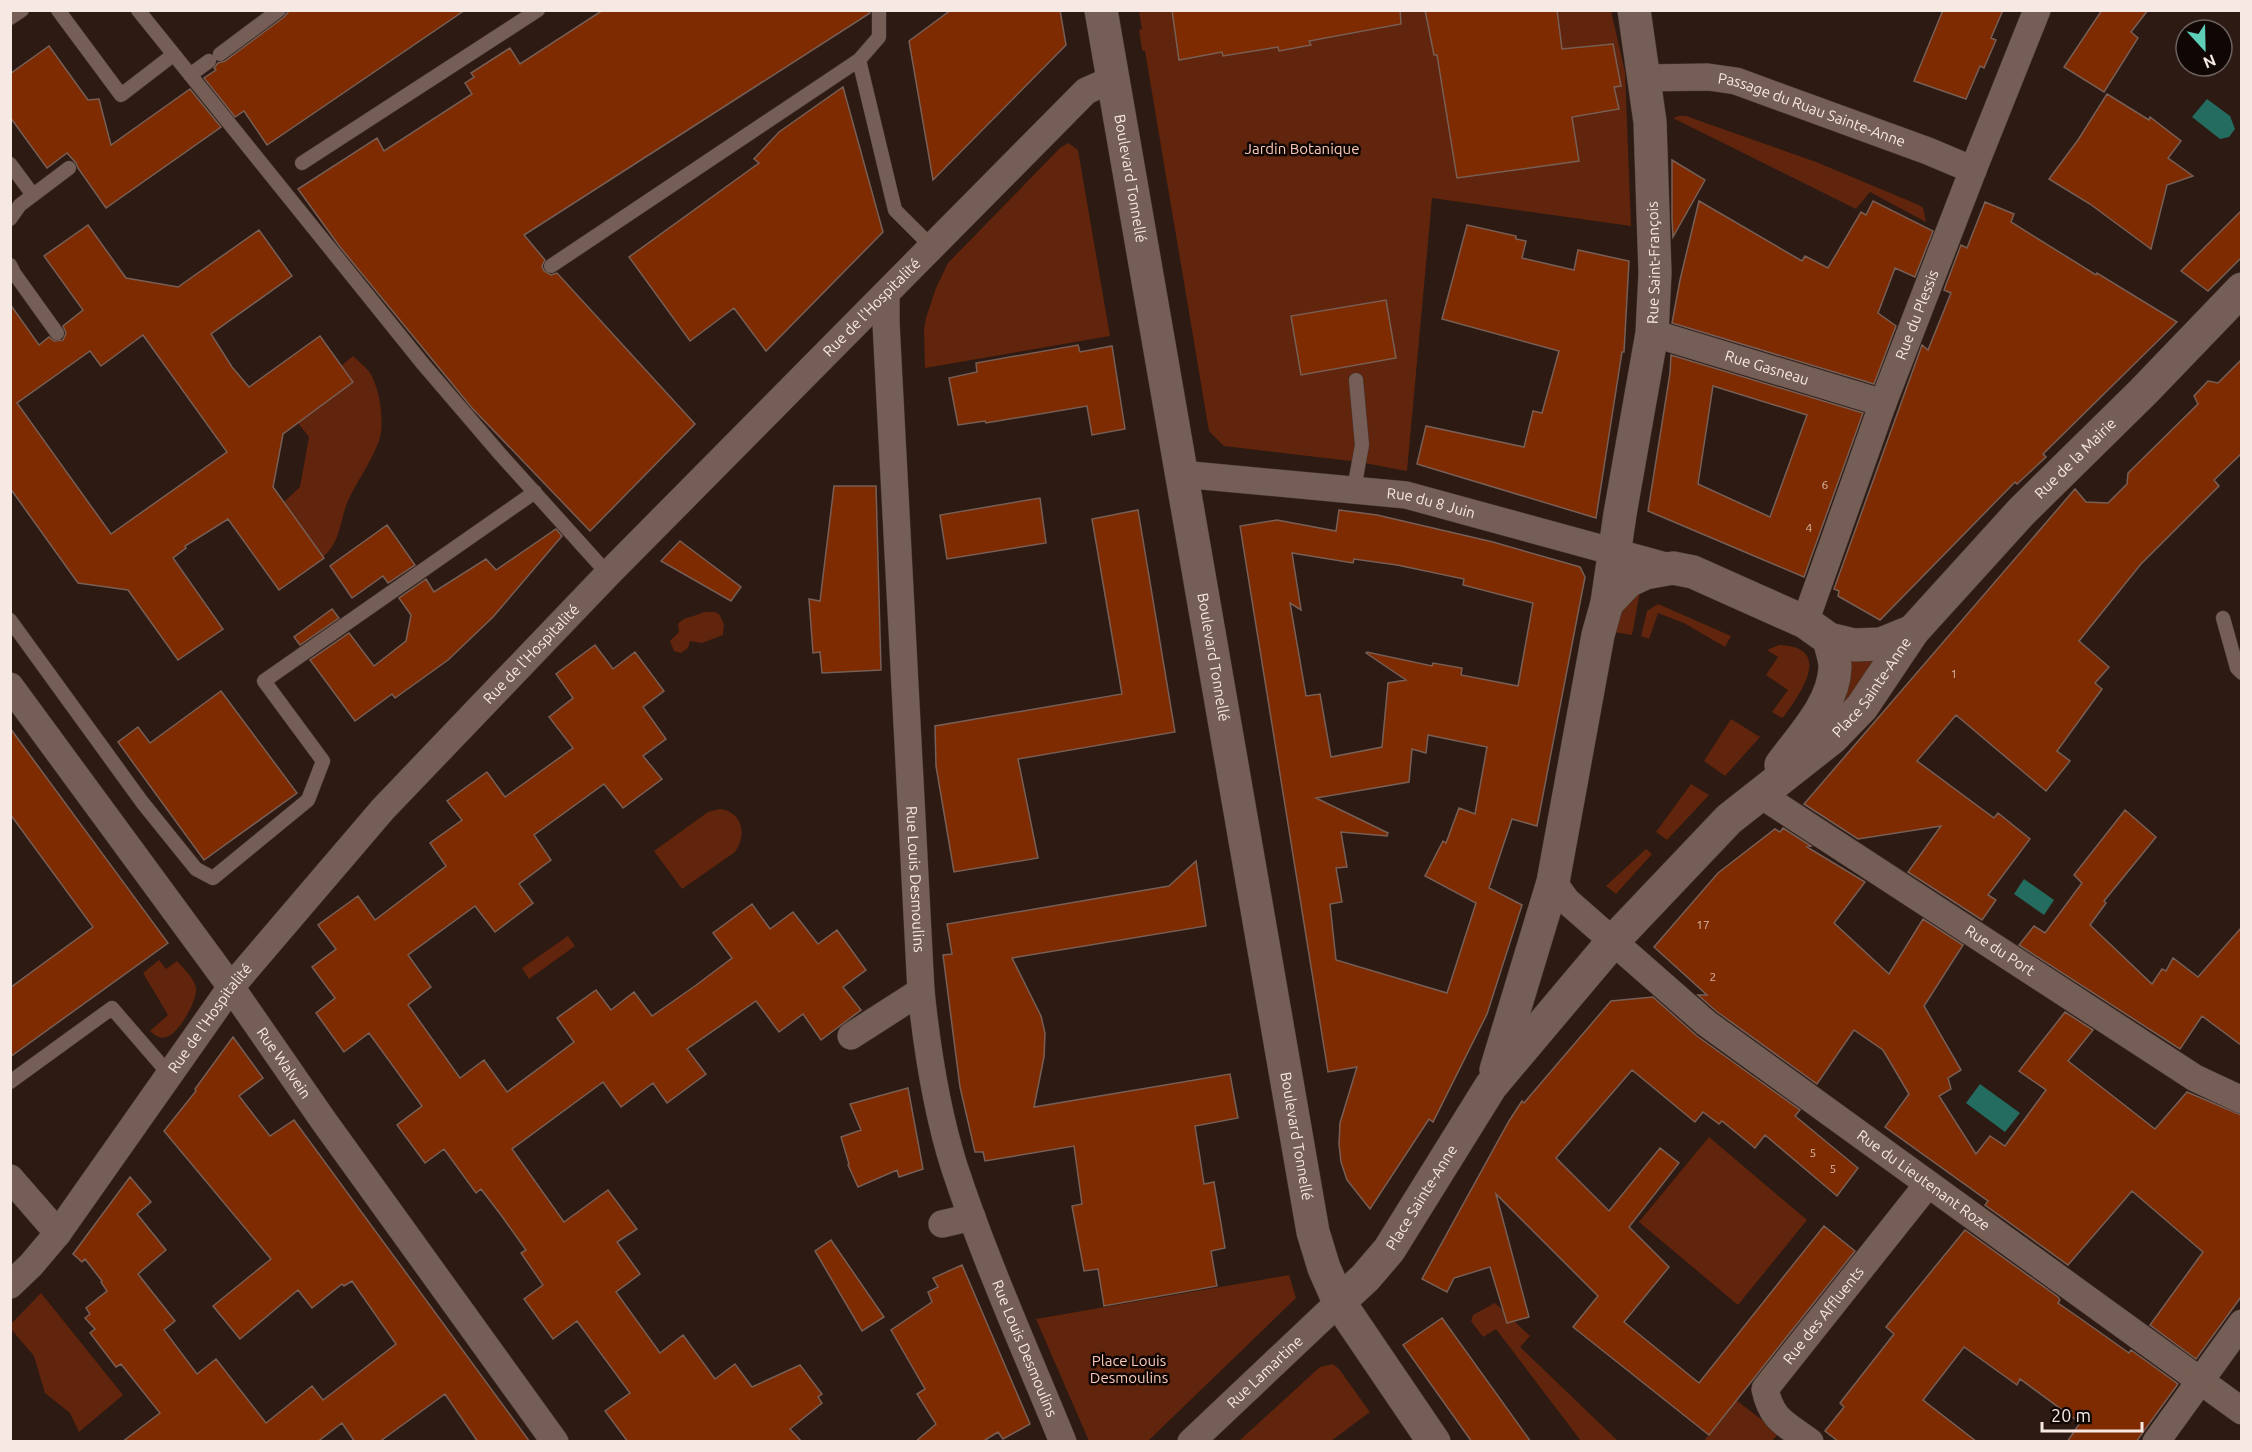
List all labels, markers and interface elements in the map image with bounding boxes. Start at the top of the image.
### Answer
north arrow [2174,18,2234,78]
text: N [2201,51,2219,72]
street label: Passage du Ruau Sainte-Anne [1717,70,1908,150]
street label: Boulevard Tonnellé [1111,113,1150,244]
park label: Jardin Botanique [1245,140,1359,157]
street label: Rue Saint-François [1643,201,1663,324]
street label: Rue de l'Hospitalité [819,254,924,360]
street label: Rue du Plessis [1892,267,1942,362]
street label: Rue Gasneau [1723,347,1811,388]
street label: Rue de la Mairie [2031,414,2119,502]
house number: 6 [1822,478,1829,491]
street label: Rue du 8 Juin [1386,484,1477,522]
house number: 4 [1806,521,1813,534]
street label: Boulevard Tonnellé [1194,592,1233,723]
street label: Rue de l'Hospitalité [479,601,582,707]
street label: Place Sainte-Anne [1829,634,1914,740]
house number: 1 [1951,667,1957,680]
street label: Rue Louis Desmoulins [903,806,928,953]
house number: 17 [1696,918,1710,931]
street label: Rue du Port [1962,921,2038,979]
street label: Rue de l'Hospitalité [164,960,255,1076]
house number: 2 [1710,970,1716,983]
street label: Rue Walvein [254,1024,315,1102]
street label: Boulevard Tonnellé [1277,1071,1316,1202]
street label: Rue du Lieutenant Roze [1854,1126,1994,1234]
street label: Place Sainte-Anne [1382,1142,1460,1253]
house number: 5 [1810,1146,1816,1159]
house number: 5 [1830,1162,1836,1175]
street label: Rue des Affluents [1779,1263,1867,1367]
street label: Rue Louis Desmoulins [989,1277,1061,1419]
street label: Rue Lamartine [1223,1332,1306,1411]
park label: Place Louis Desmoulins [1090,1352,1168,1386]
scale bar [2042,1395,2142,1433]
text: 20 m [2051,1405,2091,1425]

